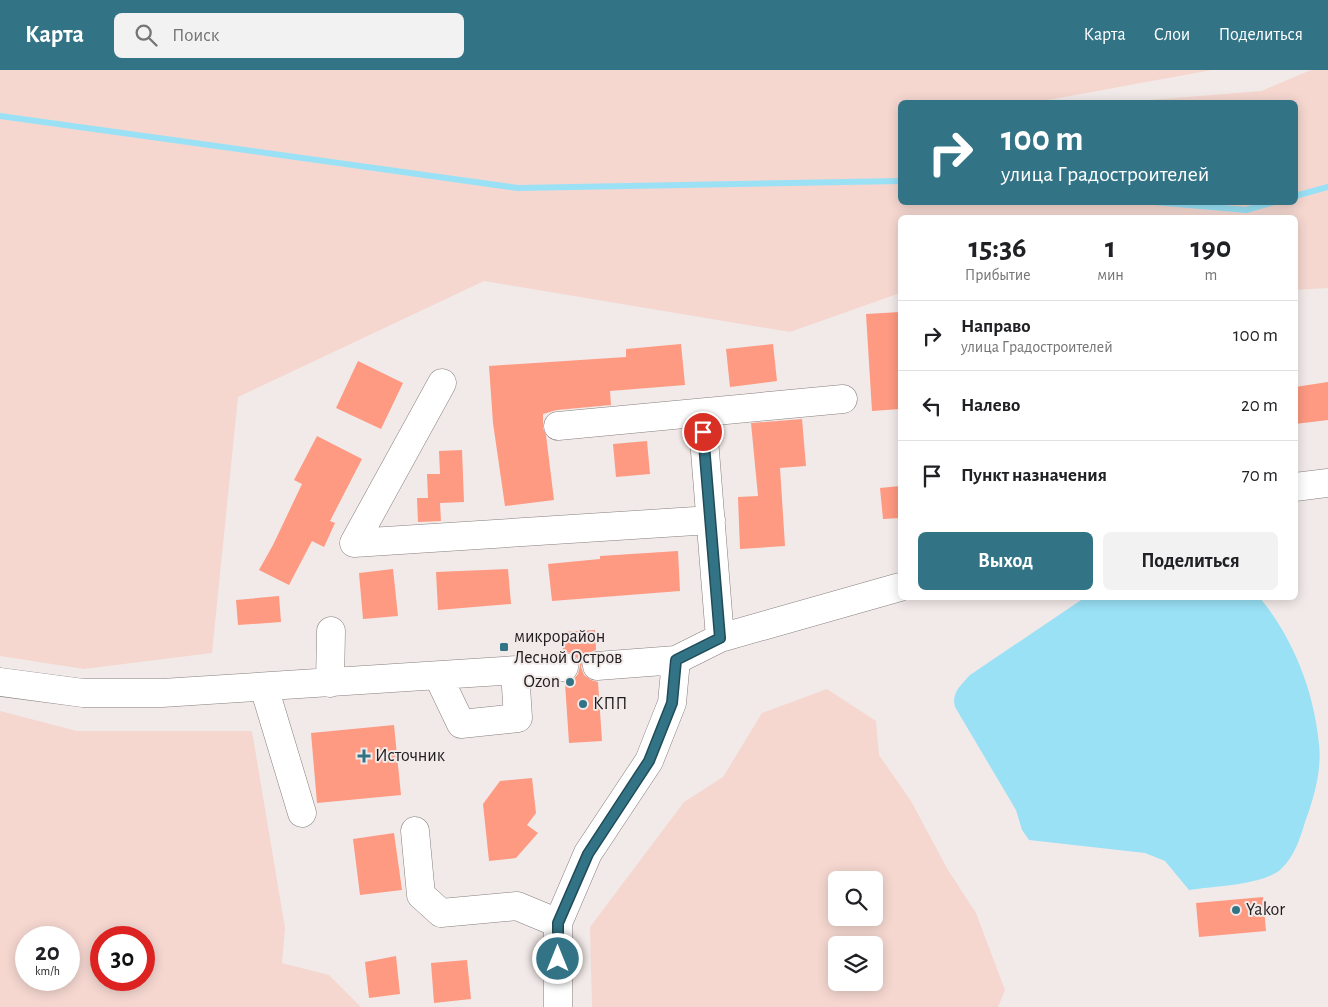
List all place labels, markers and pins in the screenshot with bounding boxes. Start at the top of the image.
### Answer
pin [682,411,724,453]
place label: микрорайон Лесной Остров [514,628,622,667]
marker: микрорайон Лесной Остров [498,641,510,653]
place label: Ozon [523,673,560,691]
marker: Ozon [564,676,576,688]
place label: КПП [593,695,627,713]
marker: КПП [577,698,589,710]
place label: Источник [375,747,446,765]
marker: Источник [357,749,371,763]
place label: Yakor [1246,901,1285,919]
marker: Yakor [1230,904,1242,916]

